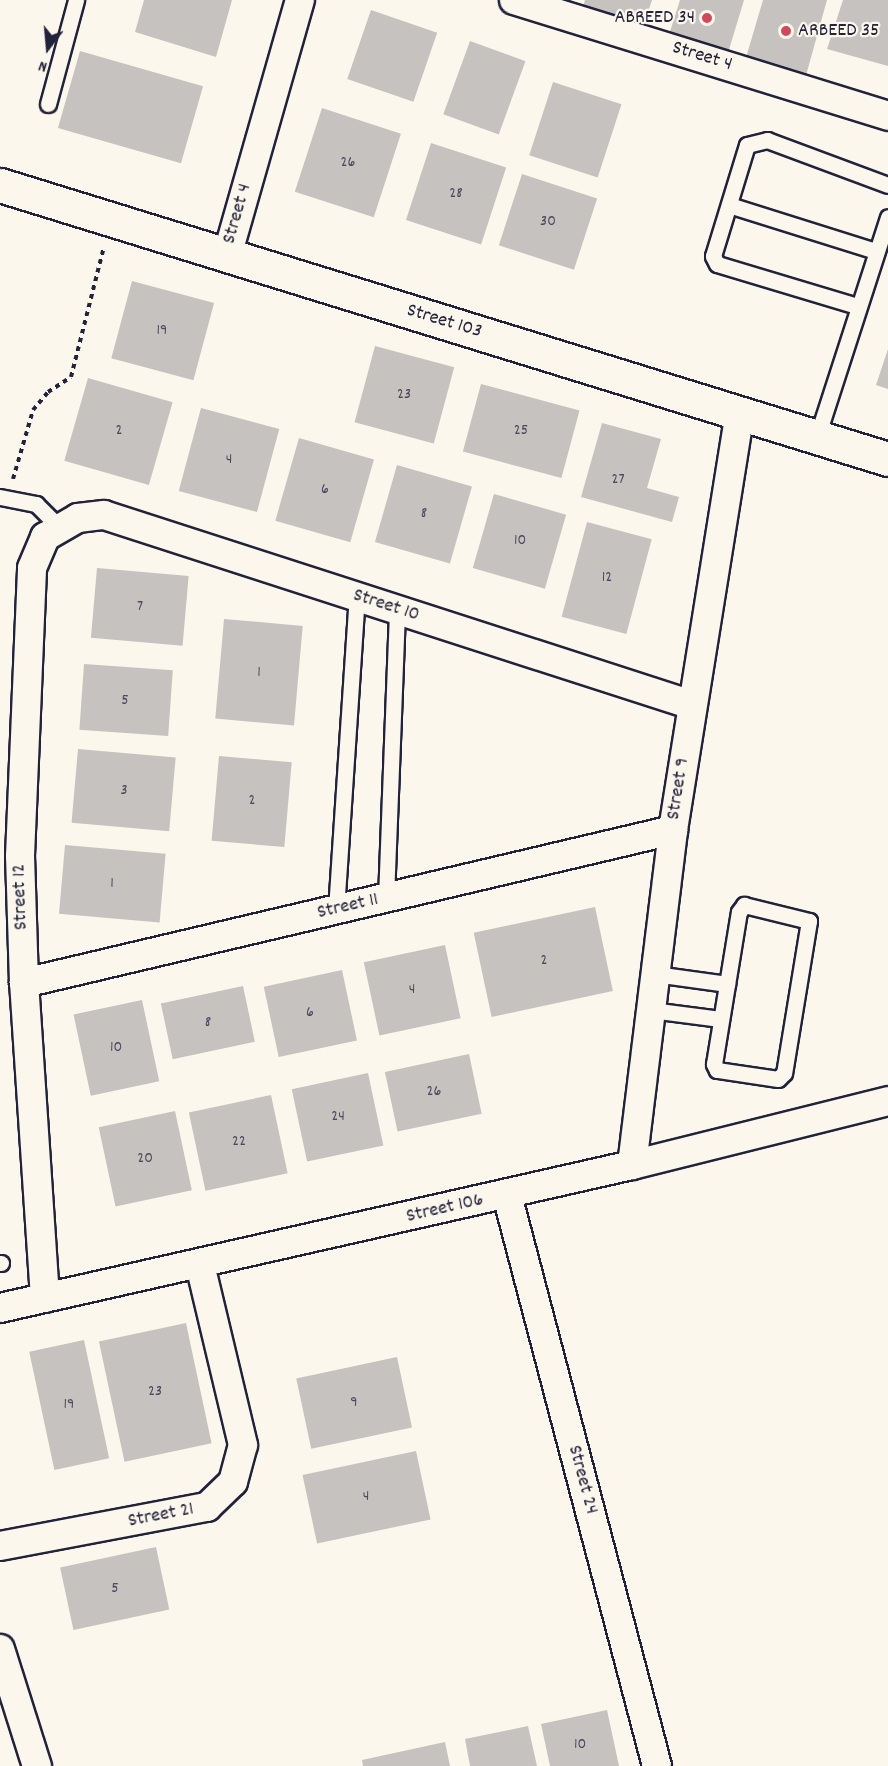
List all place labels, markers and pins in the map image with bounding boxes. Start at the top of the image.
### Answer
place label: ABREED 34 [615,6,695,30]
marker: ABREED 34 [700,11,714,25]
place label: ARBEED 35 [798,19,879,43]
marker: ARBEED 35 [779,24,793,38]

